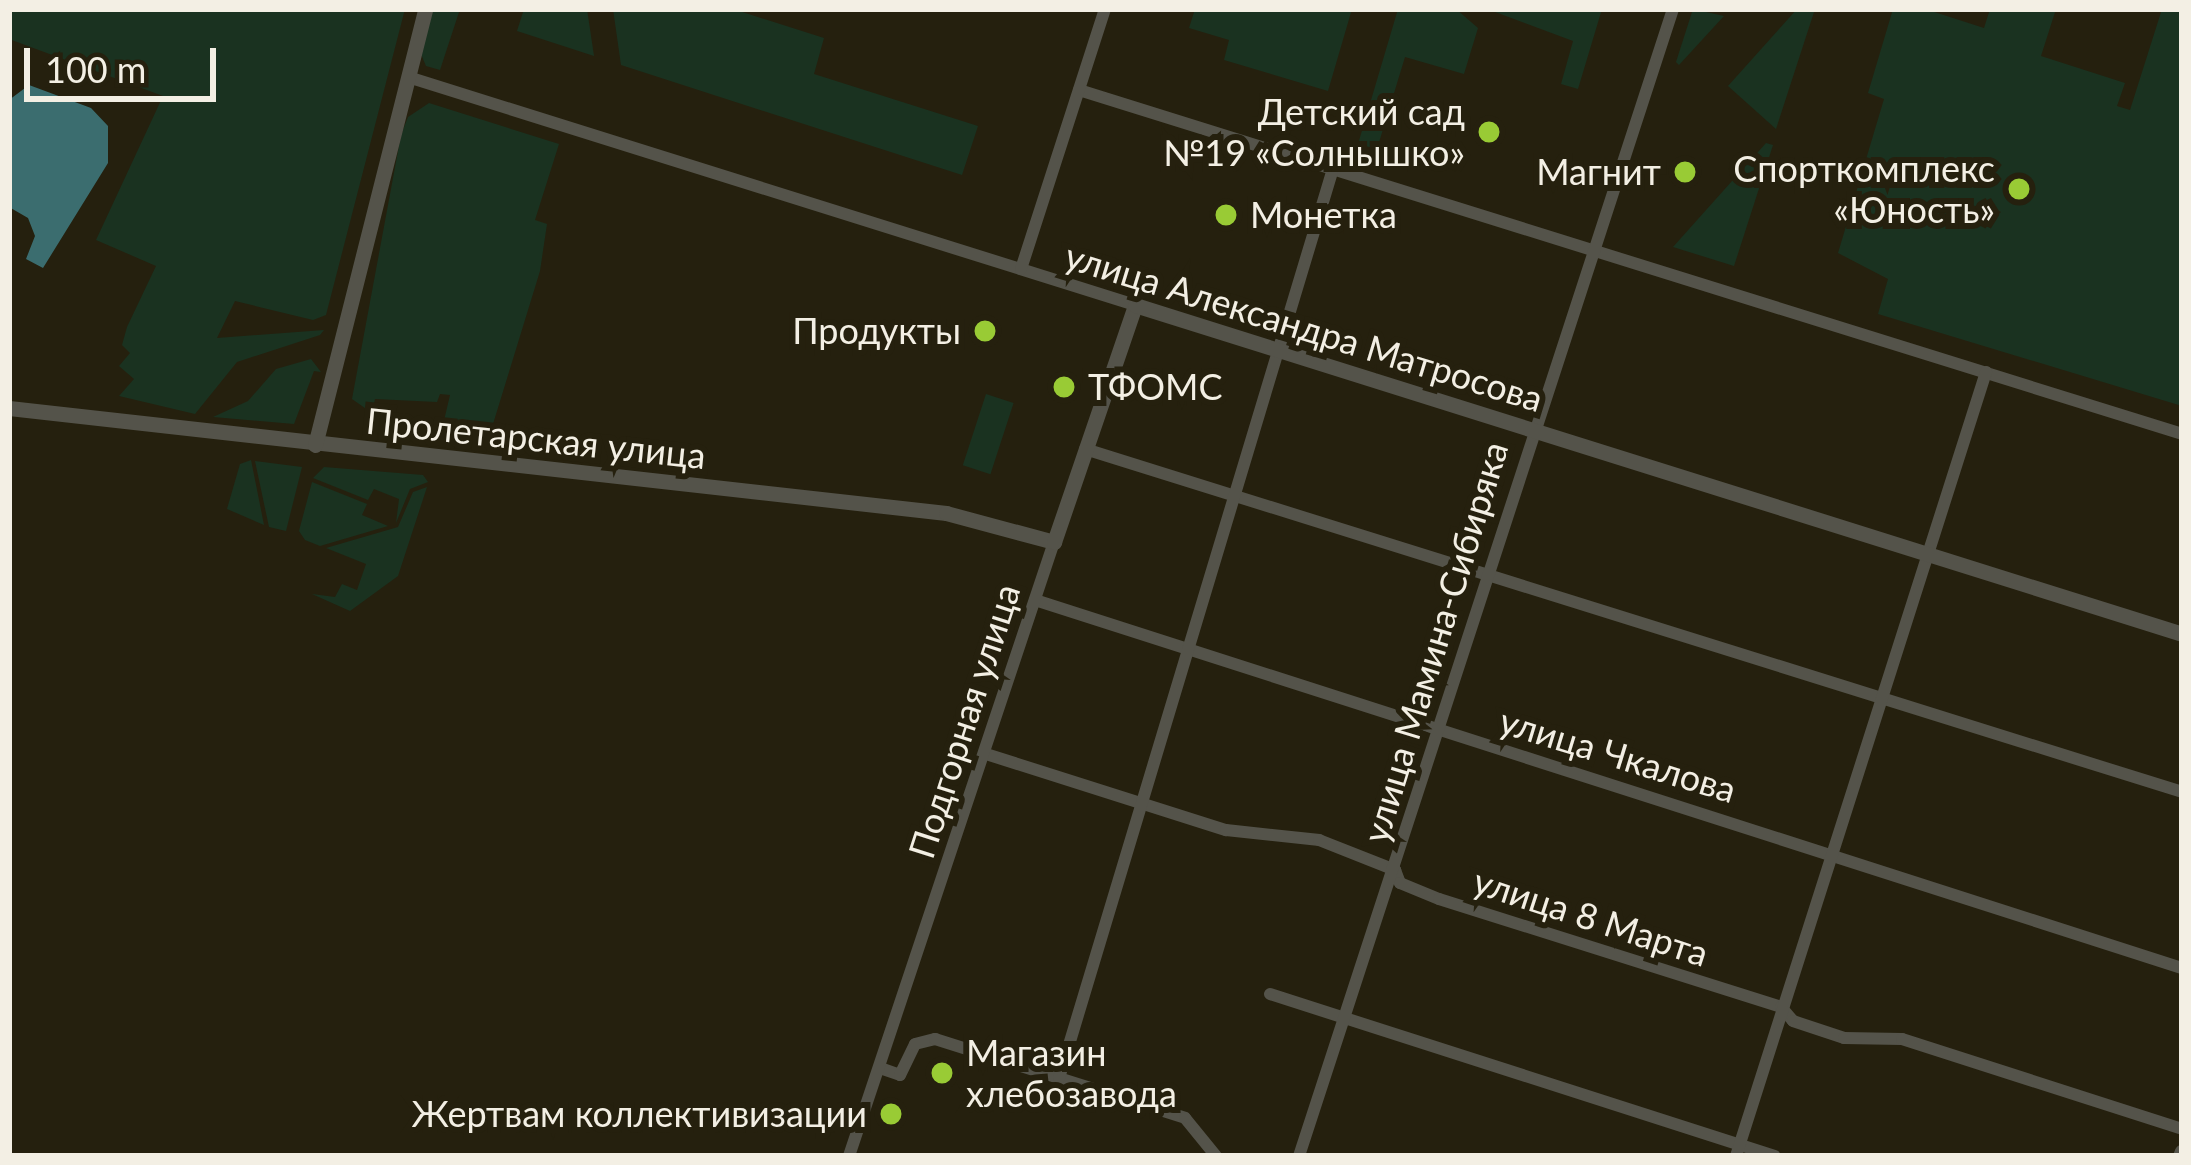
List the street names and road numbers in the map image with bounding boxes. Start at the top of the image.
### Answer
street label: улица Александра Матросова [1060,234,1548,420]
street label: Пролетарская улица [364,399,708,477]
street label: улица Мамина-Сибиряка [1353,436,1517,848]
street label: Подгорная улица [899,578,1029,864]
street label: улица Чкалова [1495,699,1741,811]
street label: улица 8 Марта [1468,859,1714,975]

